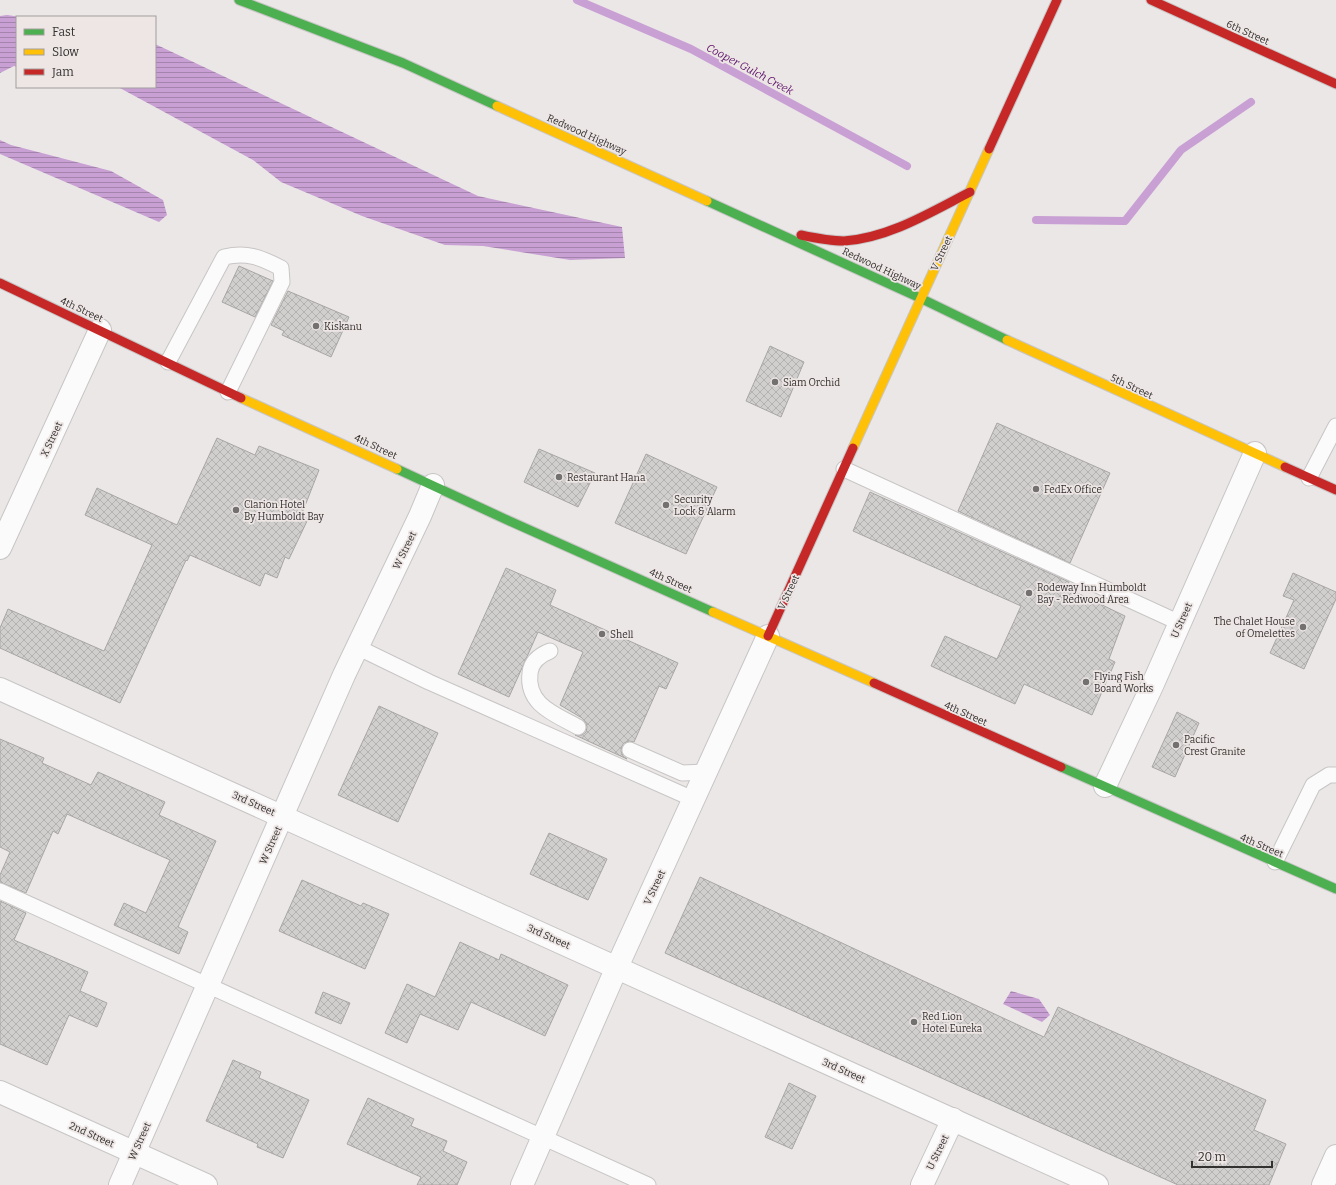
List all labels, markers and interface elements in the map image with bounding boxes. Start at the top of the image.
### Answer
legend [16,16,156,88]
street label: 6th Street [1224,18,1271,48]
text: Fast [52,25,76,39]
water label: Cooper Gulch Creek [704,41,796,98]
text: Slow [52,45,79,59]
text: Jam [51,65,74,79]
street label: Redwood Highway [545,112,629,158]
street label: V Street [929,234,955,273]
street label: Redwood Highway [840,245,923,293]
street label: 4th Street [58,295,105,325]
marker: Kiskanu [311,321,321,331]
place label: Kiskanu [324,321,362,333]
street label: 5th Street [1109,372,1155,402]
marker: Siam Orchid [770,377,780,387]
place label: Siam Orchid [783,377,840,389]
street label: X Street [39,420,65,459]
street label: 4th Street [352,432,399,462]
marker: Restaurant Hana [554,472,564,482]
place label: Restaurant Hana [567,472,646,484]
marker: FedEx Office [1031,484,1041,494]
place label: FedEx Office [1044,484,1102,496]
place label: Security Lock & Alarm [674,494,736,518]
place label: Clarion Hotel By Humboldt Bay [244,499,325,523]
marker: Security Lock & Alarm [661,500,671,510]
marker: Clarion Hotel By Humboldt Bay [231,505,241,515]
street label: W Street [391,529,419,571]
street label: 4th Street [647,566,694,596]
street label: V Street [776,573,802,612]
place label: Rodeway Inn Humboldt Bay - Redwood Area [1037,582,1147,606]
marker: Rodeway Inn Humboldt Bay - Redwood Area [1024,588,1034,598]
street label: U Street [1169,600,1195,640]
place label: The Chalet House of Omelettes [1214,616,1295,640]
marker: The Chalet House of Omelettes [1298,622,1308,632]
marker: Shell [597,629,607,639]
place label: Shell [610,629,634,641]
place label: Flying Fish Board Works [1094,671,1154,695]
marker: Flying Fish Board Works [1081,677,1091,687]
street label: 4th Street [942,699,989,729]
place label: Pacific Crest Granite [1184,734,1245,758]
marker: Pacific Crest Granite [1171,740,1181,750]
street label: 3rd Street [230,789,277,819]
street label: W Street [257,824,285,866]
street label: 4th Street [1238,831,1285,861]
street label: V Street [642,868,668,907]
street label: 3rd Street [525,922,572,952]
place label: Red Lion Hotel Eureka [922,1011,983,1035]
marker: Red Lion Hotel Eureka [909,1017,919,1027]
street label: 3rd Street [820,1056,867,1086]
street label: 2nd Street [67,1120,116,1150]
street label: W Street [126,1120,154,1162]
street label: U Street [924,1133,952,1172]
scale bar [1192,1143,1272,1169]
text: 20 m [1198,1150,1227,1164]

